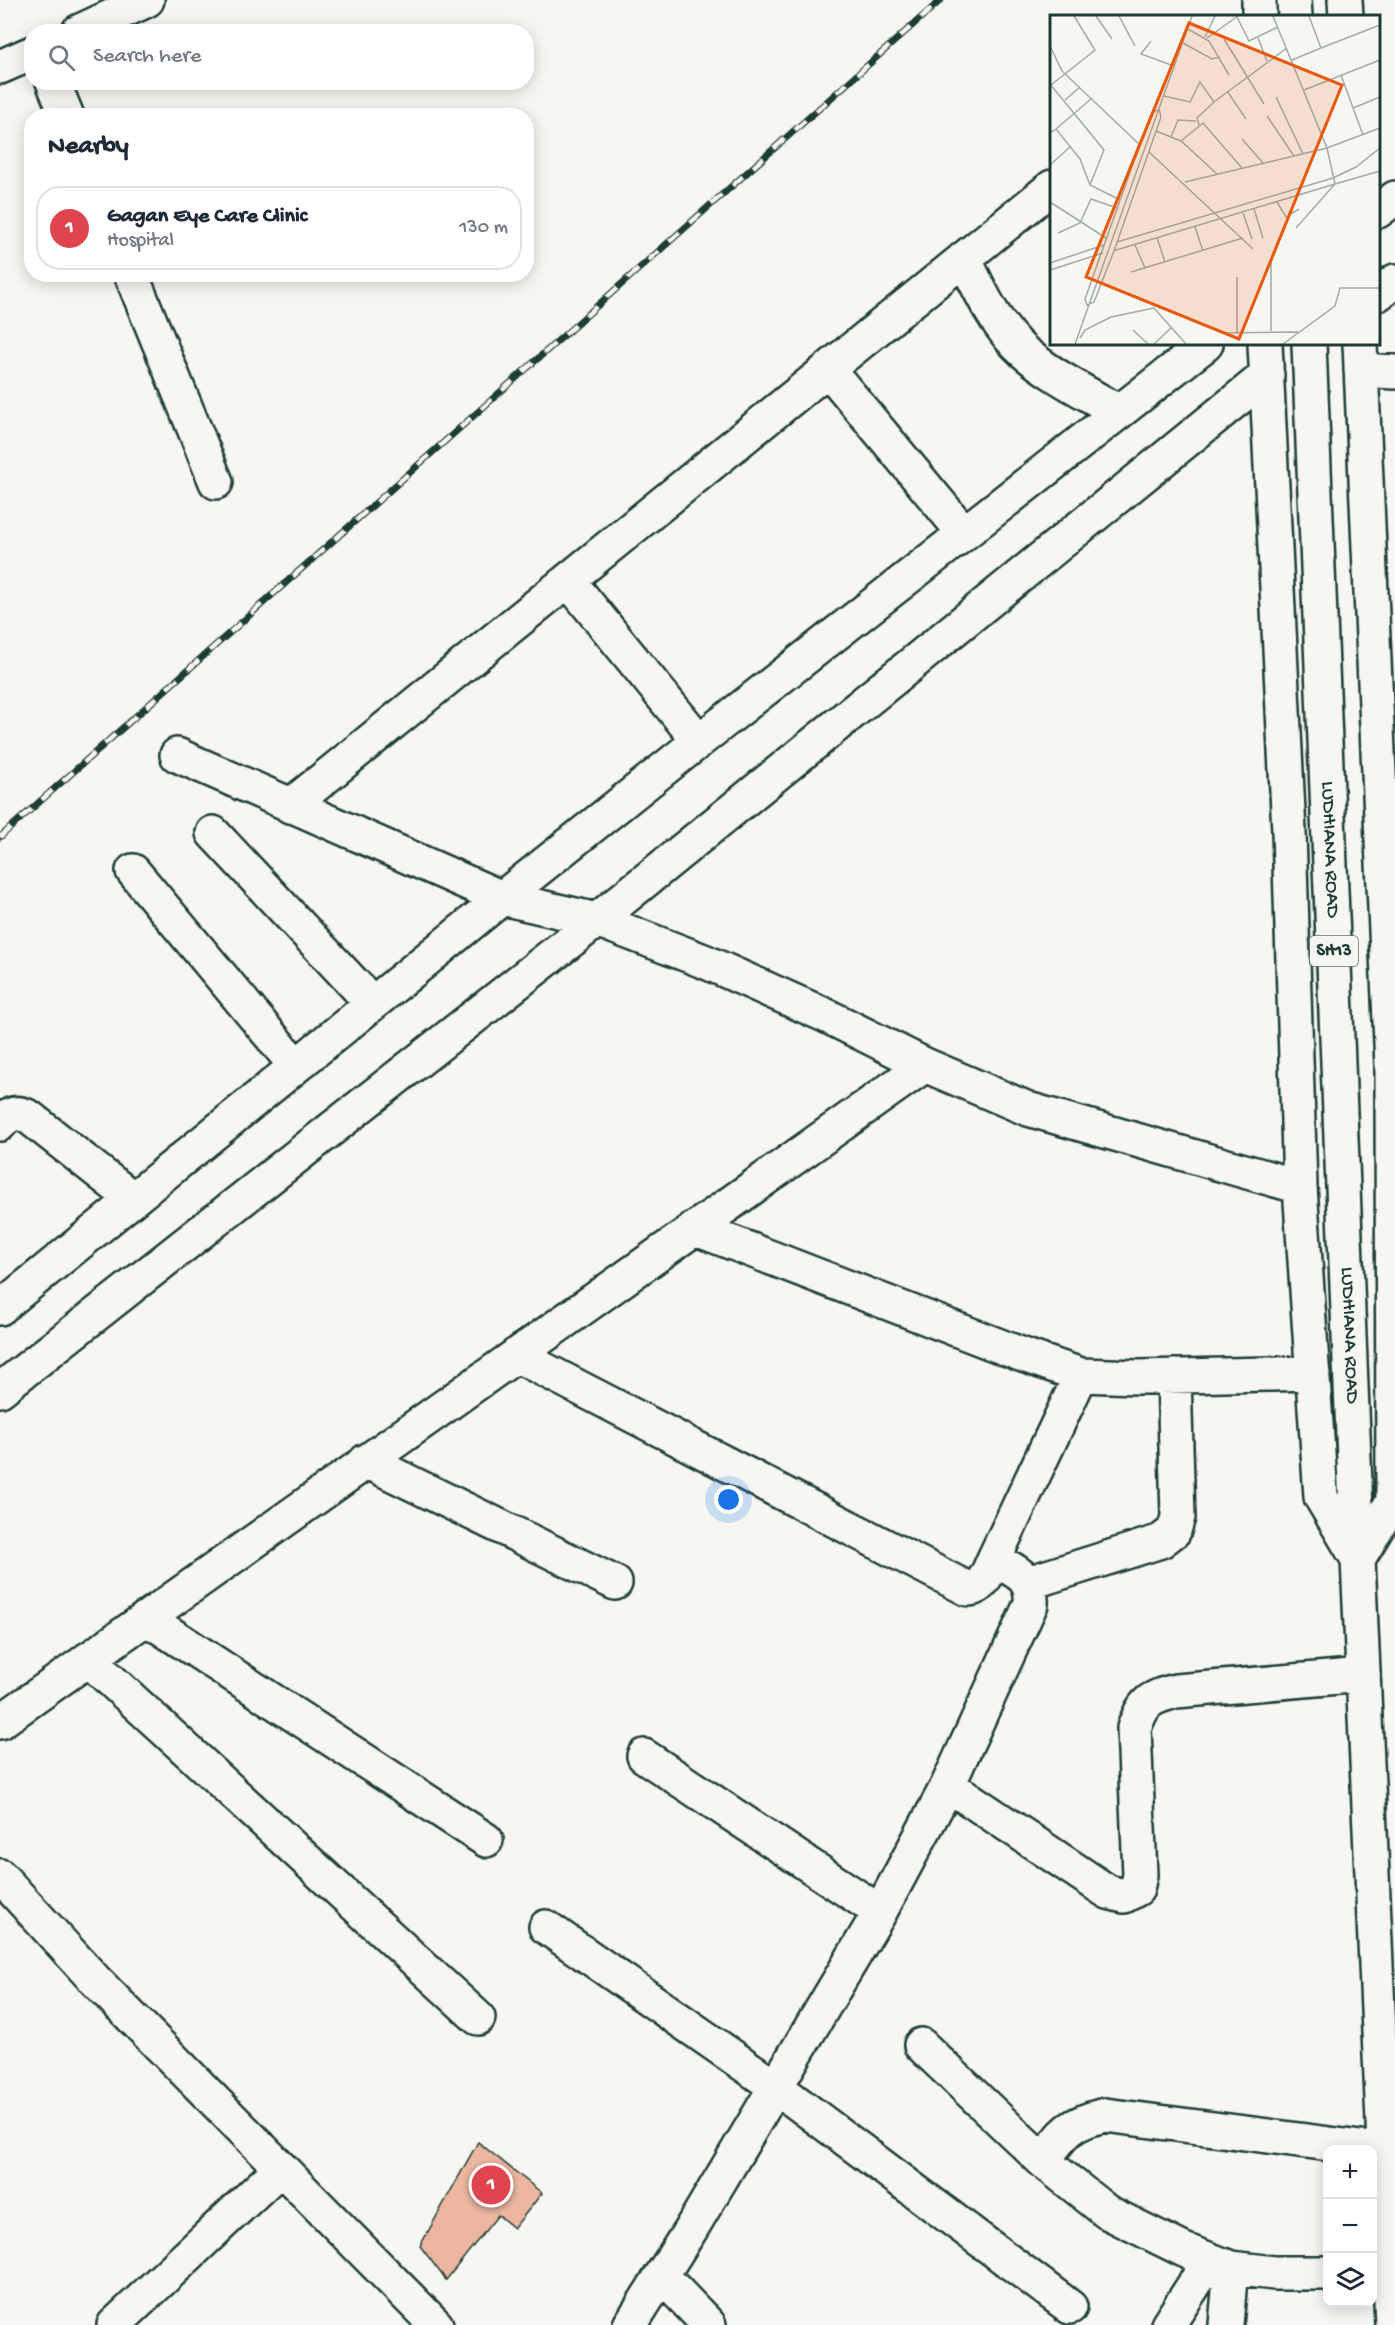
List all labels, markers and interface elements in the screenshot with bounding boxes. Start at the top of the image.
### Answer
inset map [1050,15,1380,345]
search box [24,24,534,90]
icon: search [45,41,78,74]
text: Search here [93,44,201,70]
text: Nearby [48,132,129,163]
text: Gagan Eye Care Clinic [107,204,307,230]
text: 1 [65,217,74,240]
text: 130 m [459,217,508,240]
text: Hospital [107,230,174,253]
street label: LUDHIANA ROAD [1315,781,1344,919]
road number: SH13 [1310,936,1358,966]
street label: LUDHIANA ROAD [1335,1266,1363,1405]
your location [714,1485,743,1514]
map controls [1323,2145,1377,2307]
button: + [1323,2145,1377,2199]
pin: 1 [472,2162,510,2208]
button: − [1323,2199,1377,2253]
button: layers [1323,2253,1377,2307]

